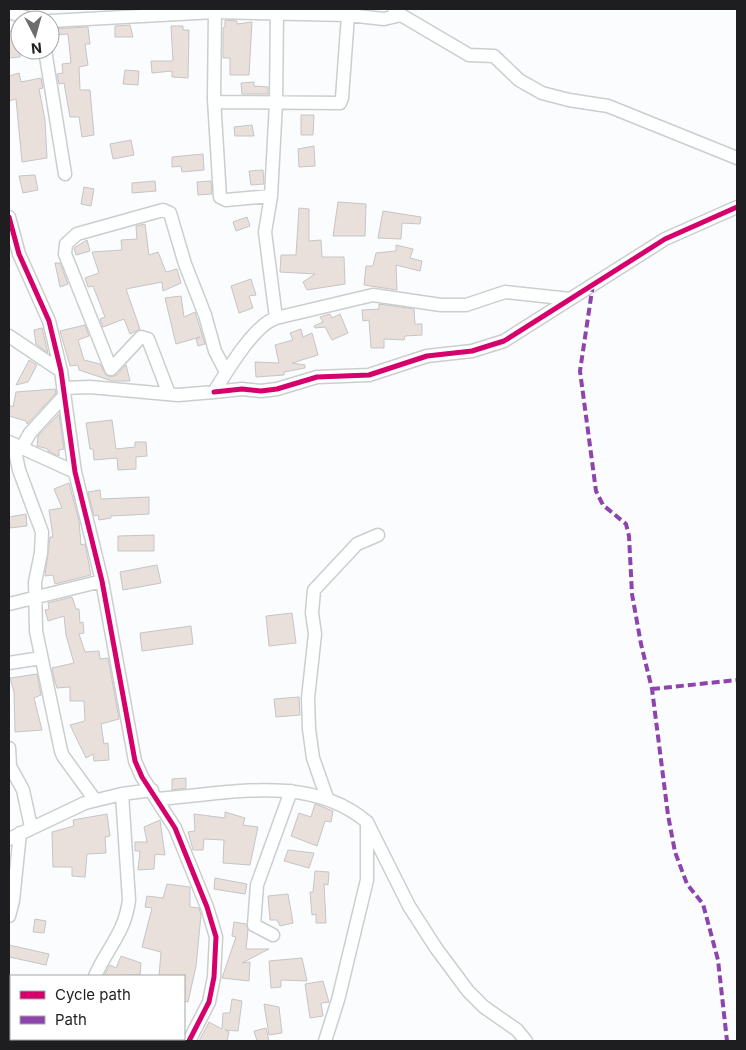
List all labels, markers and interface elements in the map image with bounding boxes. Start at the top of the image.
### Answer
north arrow [10,10,60,60]
text: N [30,39,43,57]
legend [10,975,185,1040]
text: Cycle path [55,985,131,1004]
text: Path [55,1010,87,1029]

